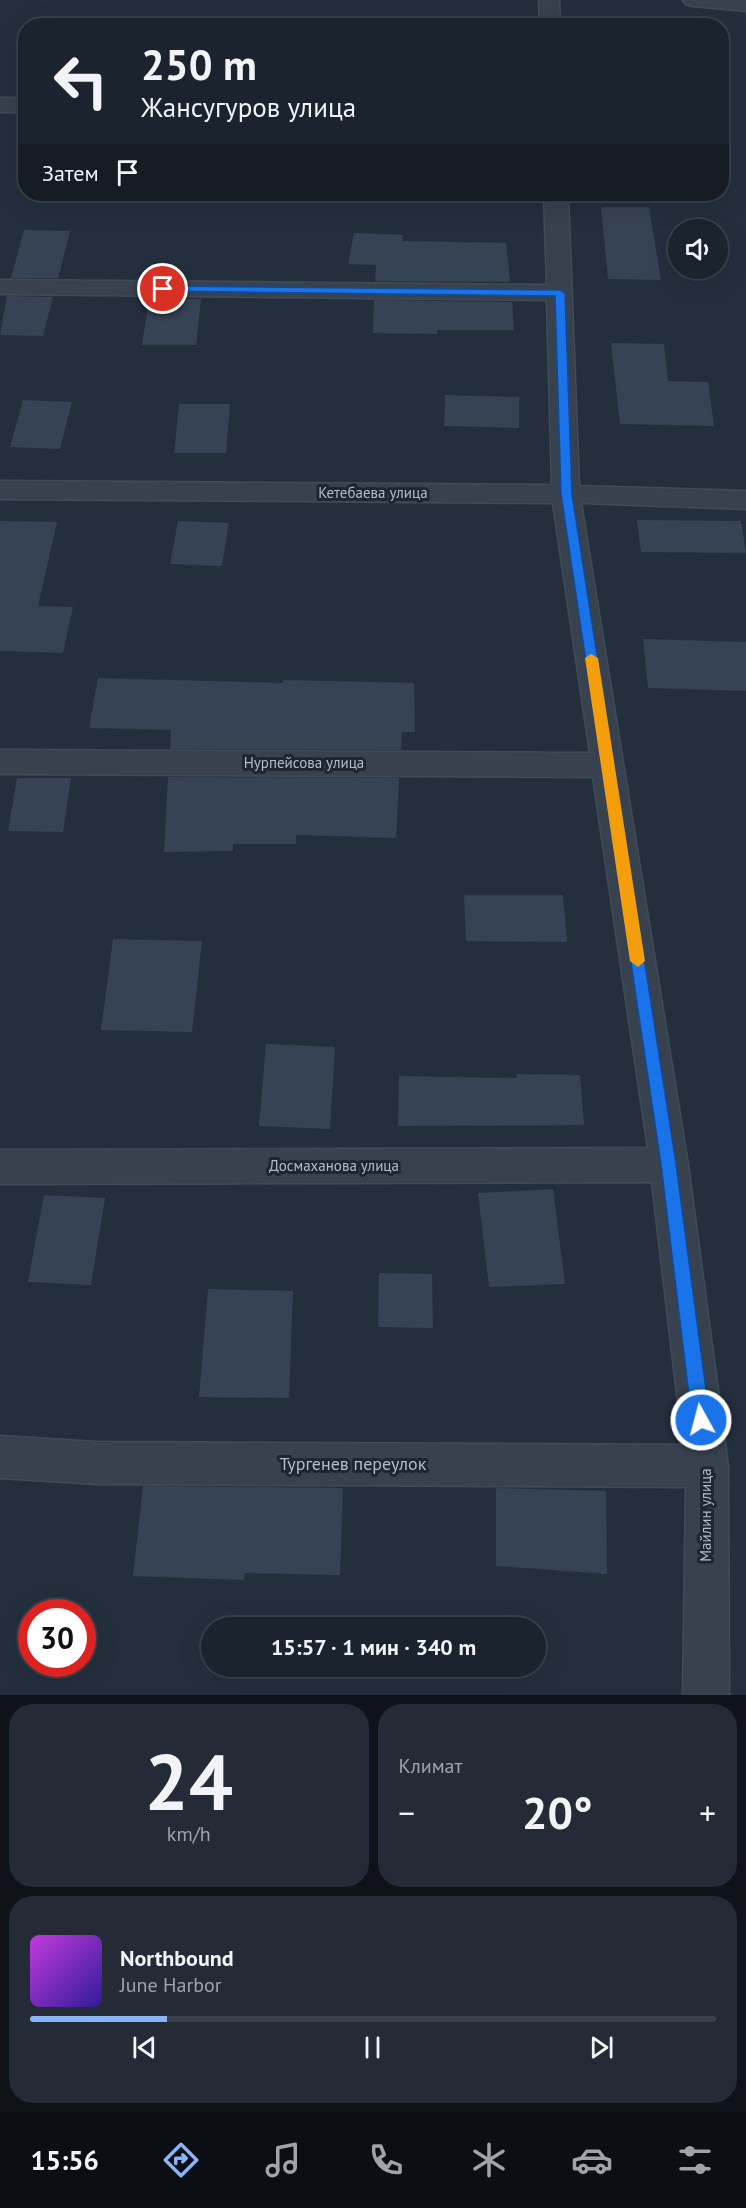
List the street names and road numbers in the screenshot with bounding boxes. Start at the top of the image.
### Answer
street label: Кетебаева улица [318,483,428,502]
street label: Нурпейсова улица [244,753,364,772]
street label: Досмаханова улица [269,1156,399,1175]
street label: Тургенев переулок [280,1452,427,1475]
street label: Майлин улица [696,1468,715,1562]

